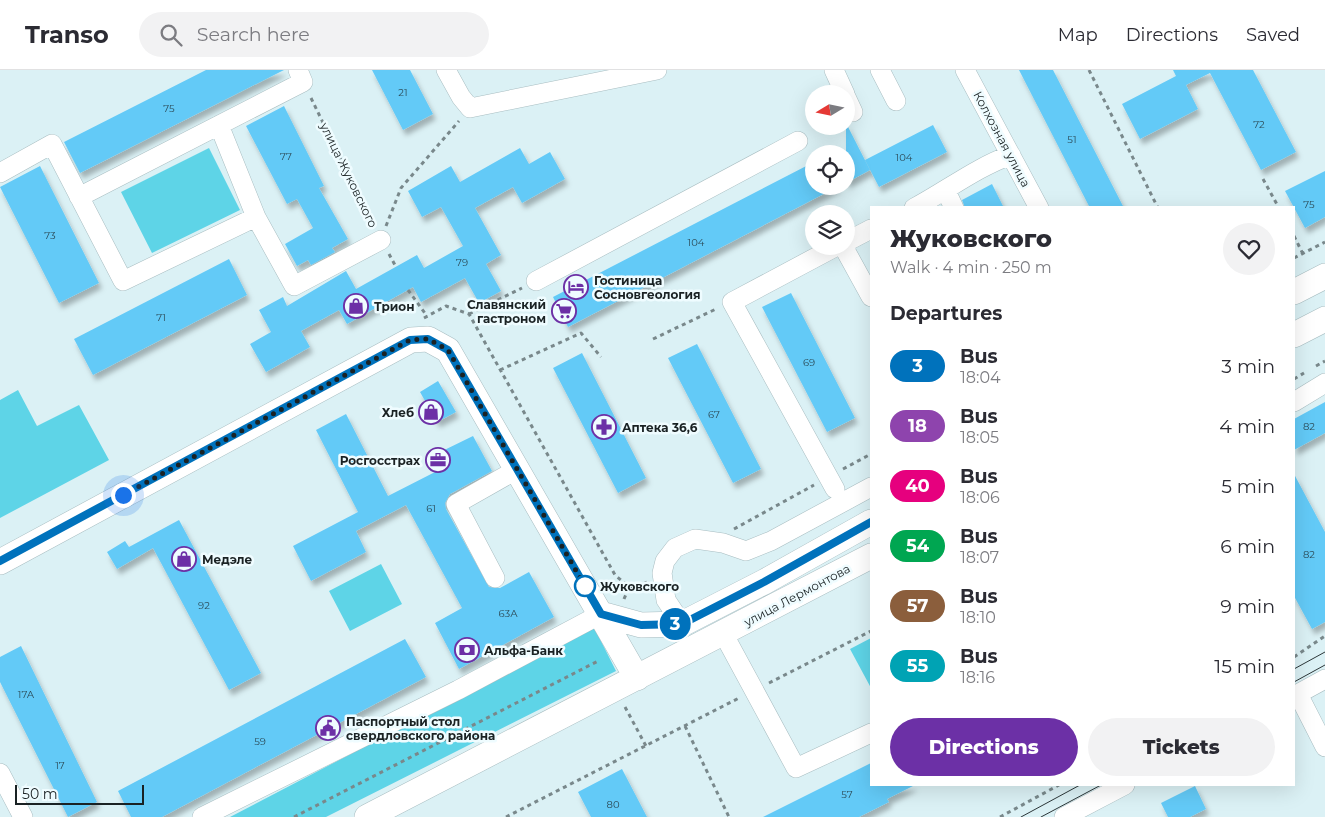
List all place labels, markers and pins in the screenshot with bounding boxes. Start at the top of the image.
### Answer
place label: Гостиница Сосновгеология [594,273,701,302]
hotel icon: Гостиница Сосновгеология [563,274,589,300]
shop icon: Трион [343,293,369,319]
place label: Славянский гастроном [467,297,546,326]
supermarket icon: Славянский гастроном [551,298,577,324]
place label: Трион [374,299,415,314]
shop icon: Хлеб [418,399,444,425]
place label: Хлеб [382,405,414,420]
pharmacy icon: Аптека 36,6 [591,414,617,440]
place label: Аптека 36,6 [622,420,698,435]
office icon: Росгосстрах [425,447,451,473]
place label: Росгосстрах [340,453,421,468]
shop icon: Медэле [171,546,197,572]
place label: Медэле [202,552,253,567]
marker: Жуковского [574,575,596,597]
place label: Жуковского [600,579,679,594]
bank icon: Альфа-Банк [454,637,480,663]
place label: Альфа-Банк [484,643,563,658]
place label: Паспортный стол свердловского района [346,714,495,743]
public building icon: Паспортный стол свердловского района [315,715,341,741]

